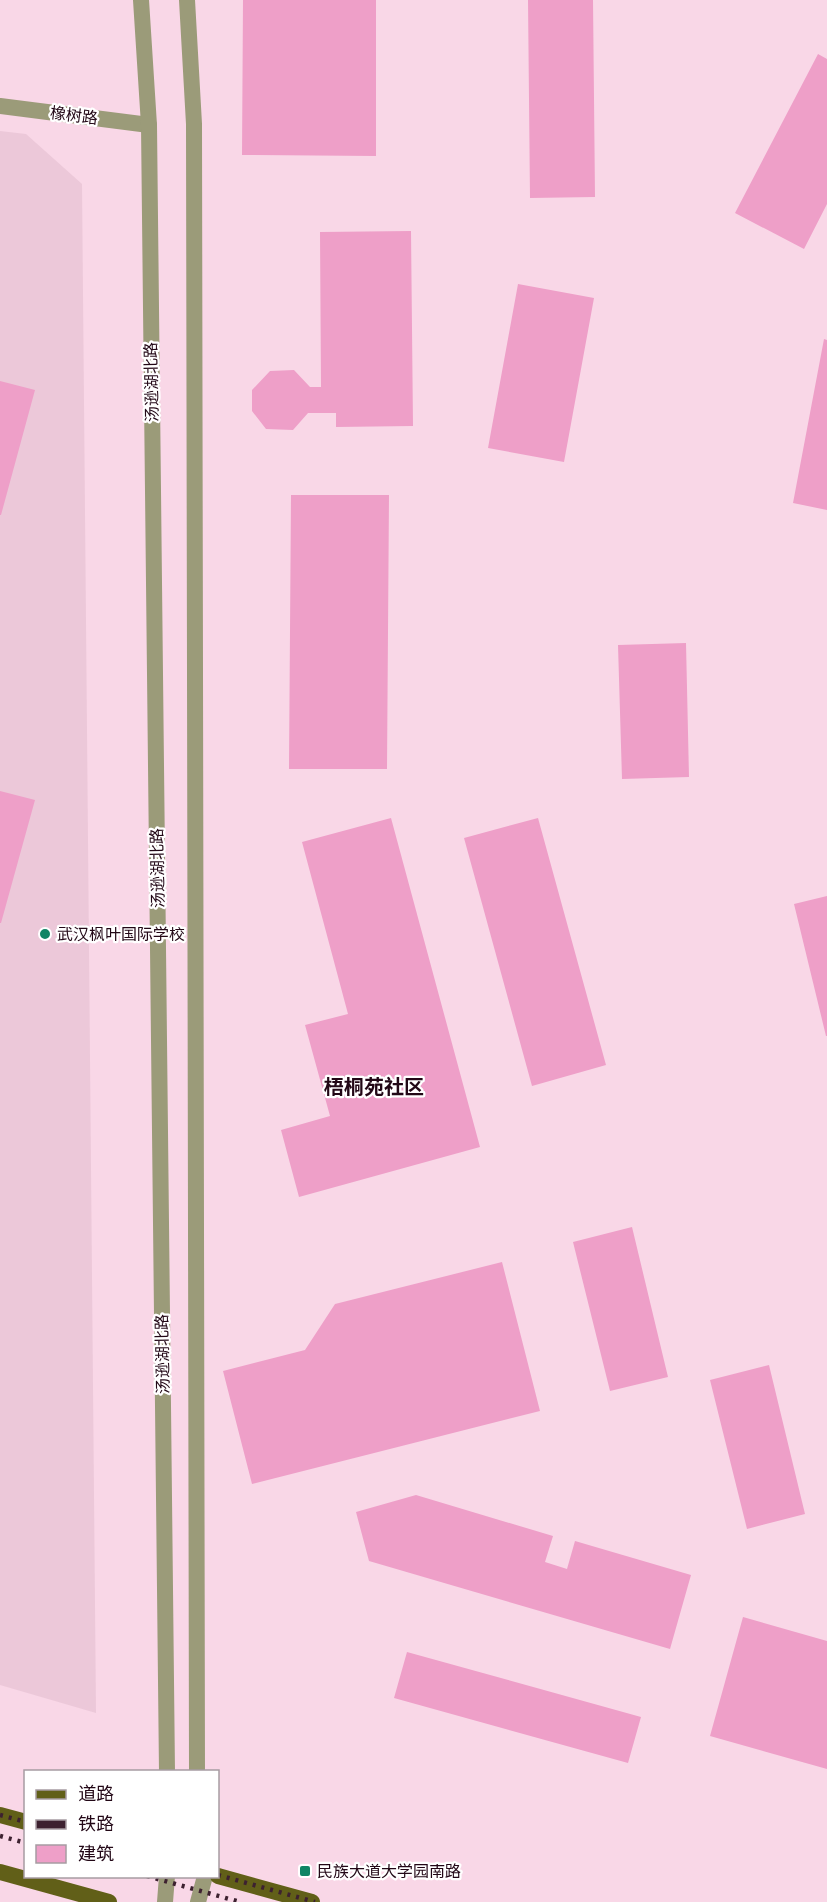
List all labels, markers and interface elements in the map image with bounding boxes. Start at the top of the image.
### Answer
street label: 橡树路 [49,102,99,128]
street label: 汤逊湖北路 [140,342,162,422]
street label: 汤逊湖北路 [146,828,168,908]
place label: 武汉枫叶国际学校 [57,924,185,944]
marker: 武汉枫叶国际学校 [38,927,52,941]
district label: 梧桐苑社区 [324,1073,424,1100]
street label: 汤逊湖北路 [151,1314,173,1394]
legend [24,1770,219,1878]
text: 道路 [78,1782,114,1805]
text: 铁路 [78,1812,114,1835]
text: 建筑 [78,1842,114,1865]
place label: 民族大道大学园南路 [317,1861,461,1881]
marker: 民族大道大学园南路 [298,1864,312,1878]

